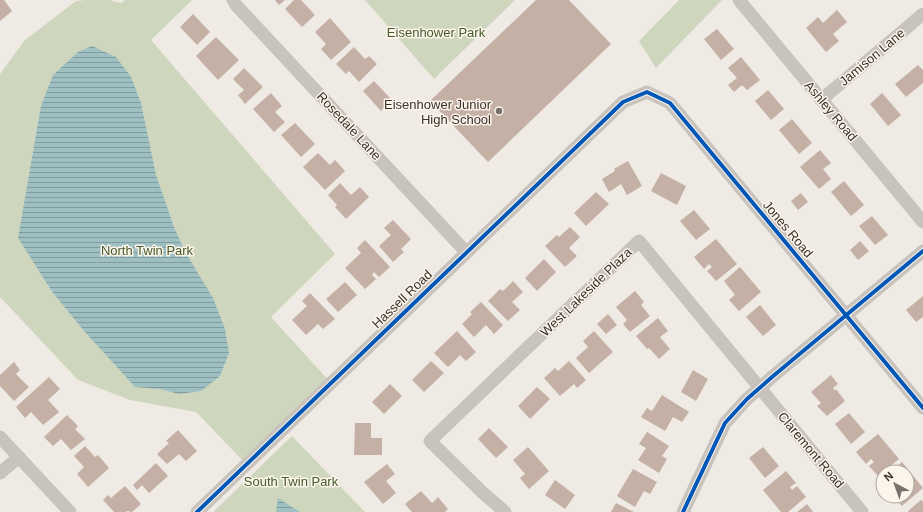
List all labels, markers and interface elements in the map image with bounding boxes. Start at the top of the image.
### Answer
park label: Eisenhower Park [387,25,486,40]
street label: Jamison Lane [836,25,908,89]
street label: Ashley Road [802,78,860,144]
street label: Rosedale Lane [314,89,384,163]
place label: Eisenhower Junior High School [384,97,492,127]
marker: Eisenhower Junior High School [494,106,504,116]
street label: Jones Road [760,198,816,260]
park label: North Twin Park [101,243,194,258]
street label: West Lakeside Plaza [537,244,635,339]
street label: Hassell Road [369,267,435,331]
street label: Claremont Road [775,409,847,491]
north arrow [875,464,915,504]
text: N [882,469,895,484]
park label: South Twin Park [244,474,339,489]

